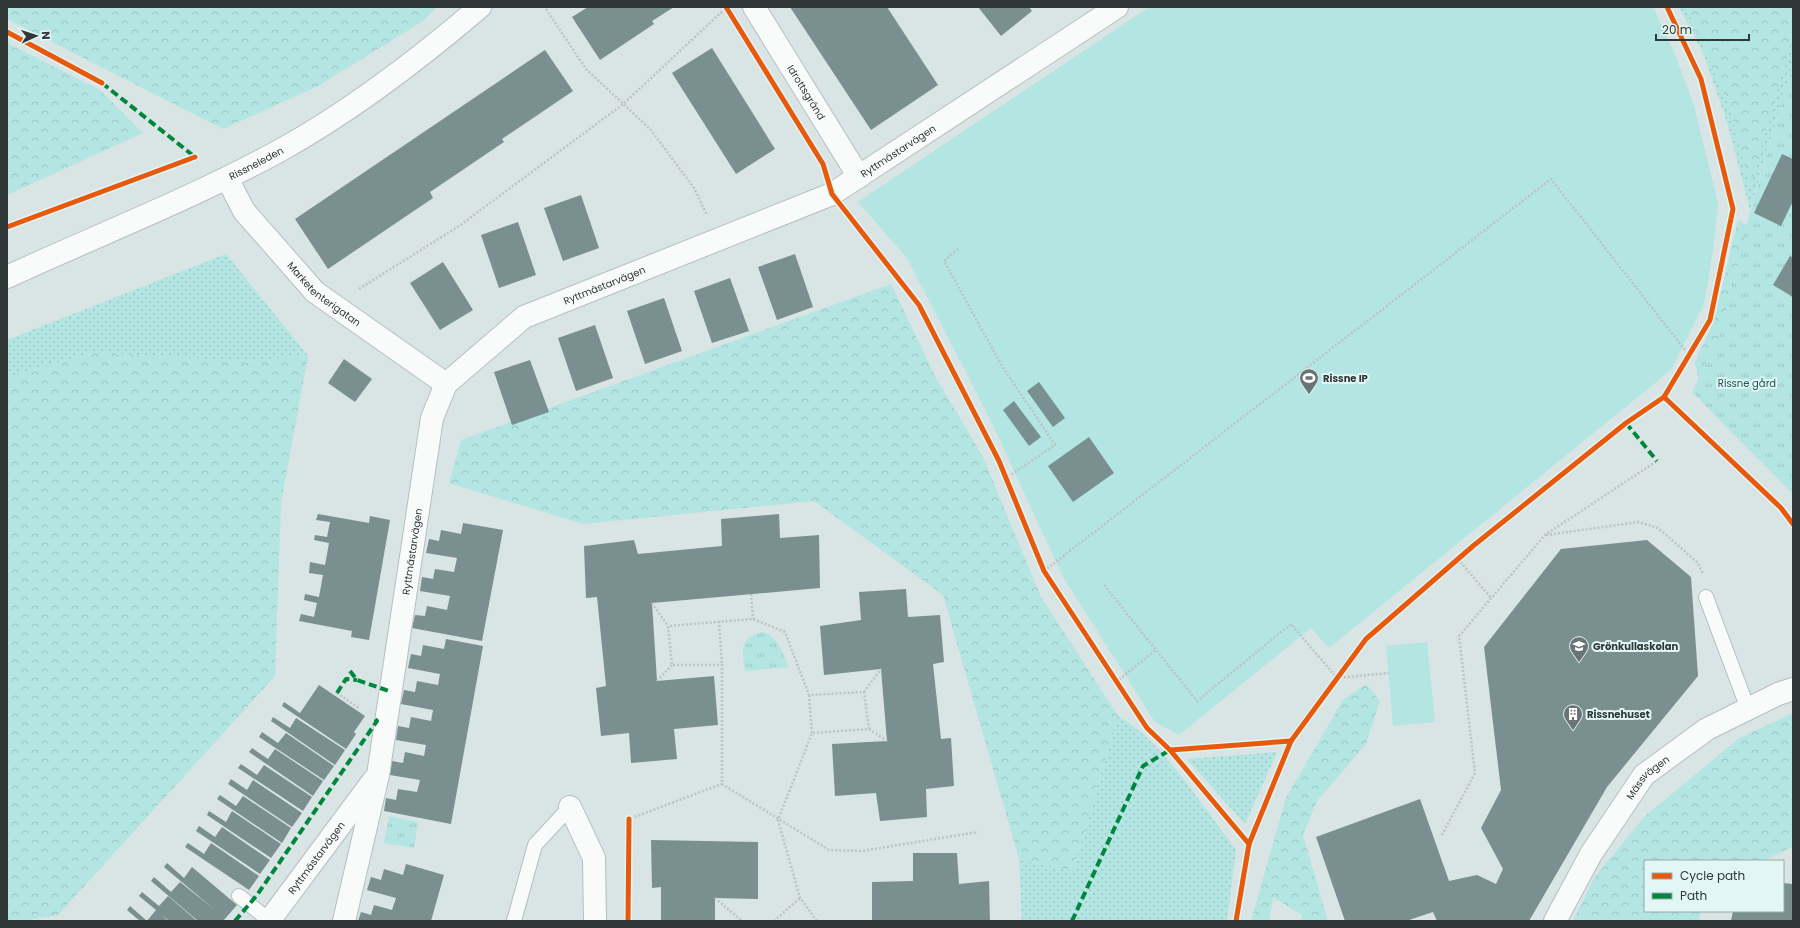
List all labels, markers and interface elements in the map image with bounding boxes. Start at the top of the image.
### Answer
north arrow [16,16,56,56]
scale bar [1656,16,1749,42]
text: 20 m [1662,21,1692,38]
text: N [38,31,54,40]
street label: Idrottsgränd [783,62,829,123]
street label: Ryttmästarvägen [858,121,939,181]
street label: Rissneleden [226,143,286,184]
street label: Marketenterigatan [284,259,364,330]
street label: Ryttmästarvägen [561,262,648,309]
sports icon: Rissne IP [1298,367,1320,395]
place label: Rissne IP [1323,371,1368,386]
park label: Rissne gård [1718,376,1776,391]
street label: Ryttmästarvägen [398,507,426,596]
school or university icon: Grönkullaskolan [1568,635,1590,663]
place label: Grönkullaskolan [1593,639,1678,654]
building icon: Rissnehuset [1562,703,1584,731]
place label: Rissnehuset [1587,707,1650,722]
street label: Mässvägen [1623,752,1673,803]
street label: Ryttmästarvägen [284,818,349,897]
legend [1644,860,1784,912]
text: Cycle path [1680,867,1745,884]
text: Path [1680,887,1707,904]

